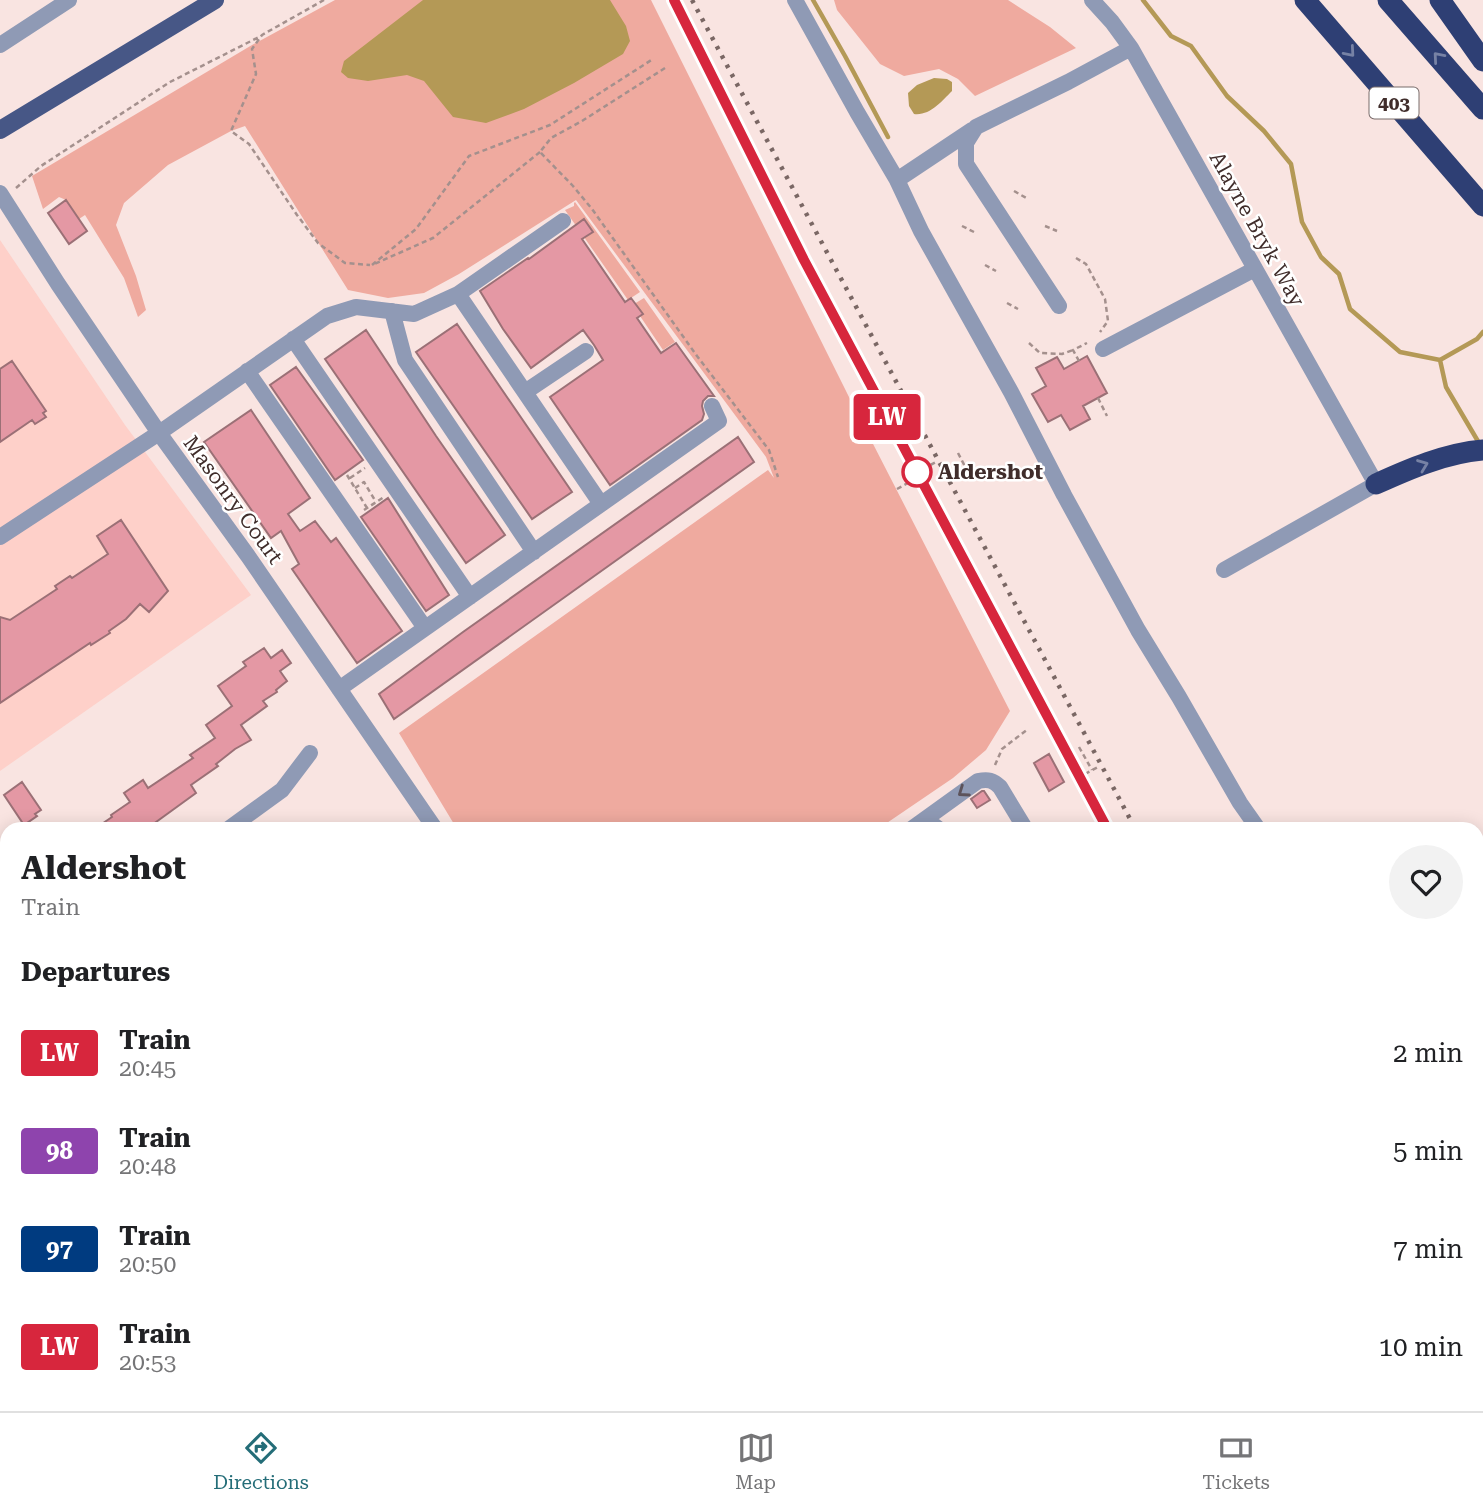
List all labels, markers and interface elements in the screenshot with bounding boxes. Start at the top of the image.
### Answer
one-way arrow [1342,43,1354,56]
one-way arrow [1434,53,1446,66]
road number: 403 [1370,88,1418,118]
street label: Alayne Bryk Way [1205,148,1310,311]
line badge: LW [856,394,918,440]
text: LW [868,403,906,431]
street label: Masonry Court [179,431,288,569]
marker: Aldershot [902,457,932,487]
place label: Aldershot [938,460,1044,484]
one-way arrow [1416,460,1428,474]
one-way arrow [958,784,971,796]
button: heart [1389,845,1463,919]
text: Aldershot [21,848,186,887]
text: Train [21,894,80,921]
text: Departures [21,957,170,987]
text: Train [119,1025,191,1055]
text: 2 min [1393,1038,1463,1068]
text: LW [40,1039,79,1067]
text: 20:45 [119,1055,176,1082]
text: Train [119,1123,191,1153]
text: 5 min [1393,1136,1463,1166]
text: 98 [46,1137,73,1165]
text: 20:48 [119,1153,176,1180]
text: Train [119,1221,191,1251]
text: 7 min [1393,1234,1463,1264]
text: 97 [46,1235,73,1263]
text: 20:50 [119,1251,176,1278]
text: Train [119,1319,191,1349]
text: 10 min [1379,1332,1463,1362]
text: LW [40,1333,79,1361]
text: 20:53 [119,1349,176,1376]
tab: Directions [213,1429,309,1494]
tab: Map [735,1429,776,1494]
tab: Tickets [1202,1429,1270,1494]

